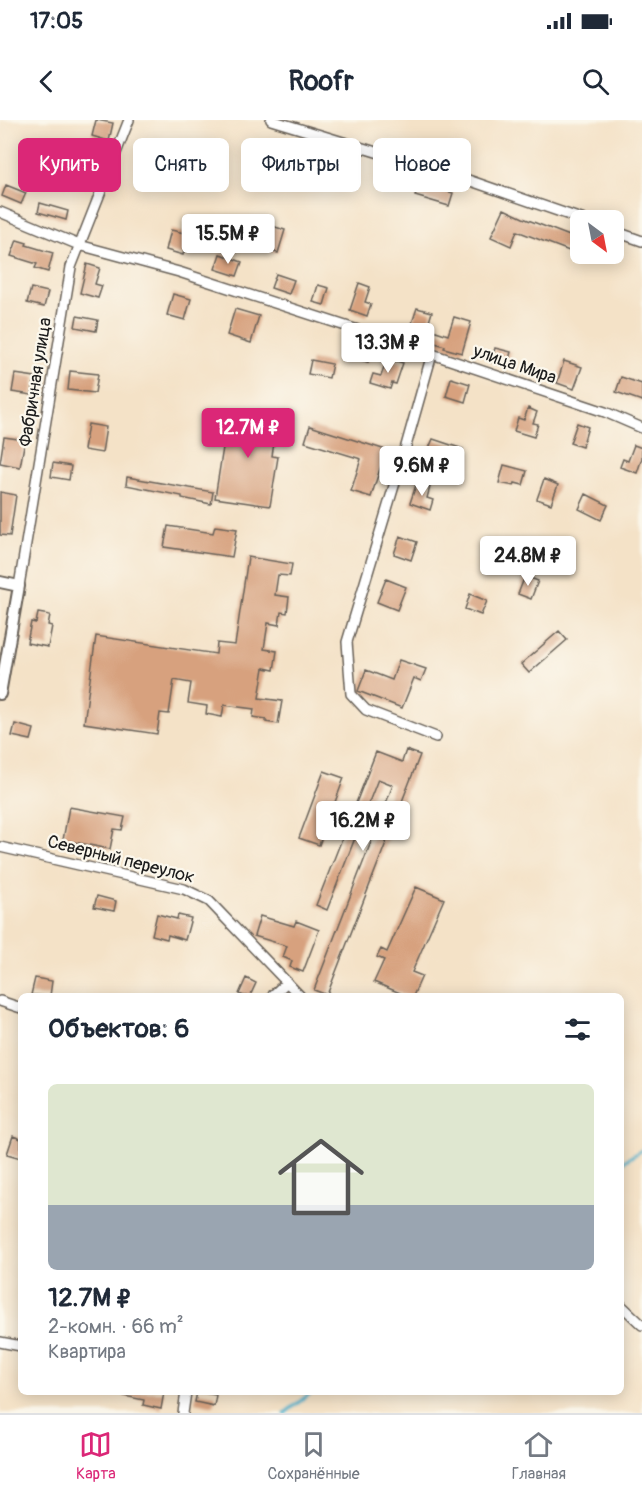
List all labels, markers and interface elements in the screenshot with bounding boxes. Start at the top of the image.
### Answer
text: 17:05 [30,7,83,35]
icon: back [30,65,63,98]
text: Roofr [288,65,354,98]
icon: search [579,65,612,98]
chip: Купить [18,138,121,192]
chip: Снять [133,138,229,192]
chip: Фильтры [241,138,361,192]
chip: Новое [373,138,471,192]
north arrow [570,210,624,264]
map controls [570,210,624,264]
pin: 15.5M ₽ [173,214,283,265]
text: 15.5M ₽ [196,221,260,246]
street label: Фабричная улица [14,316,57,448]
pin: 13.3M ₽ [333,323,443,374]
text: 13.3M ₽ [355,330,421,355]
street label: улица Мира [469,339,560,389]
pin: 12.7M ₽ [193,408,303,459]
text: 12.7M ₽ [216,415,280,440]
pin: 9.6M ₽ [373,446,471,497]
text: 9.6M ₽ [393,453,451,478]
pin: 24.8M ₽ [473,536,583,587]
text: 24.8M ₽ [494,543,562,568]
pin: 16.2M ₽ [308,801,418,852]
text: 16.2M ₽ [330,808,396,833]
street label: Северный переулок [45,830,197,889]
text: Объектов: 6 [48,1013,189,1045]
icon: filters [561,1013,594,1046]
icon: home [267,1123,375,1231]
text: 12.7M ₽ [48,1282,132,1314]
text: 2-комн. · 66 m² [48,1314,184,1339]
text: Квартира [48,1339,126,1364]
tab: Карта [76,1428,116,1484]
tab: Сохранённые [268,1428,360,1484]
tab: Главная [512,1428,566,1484]

